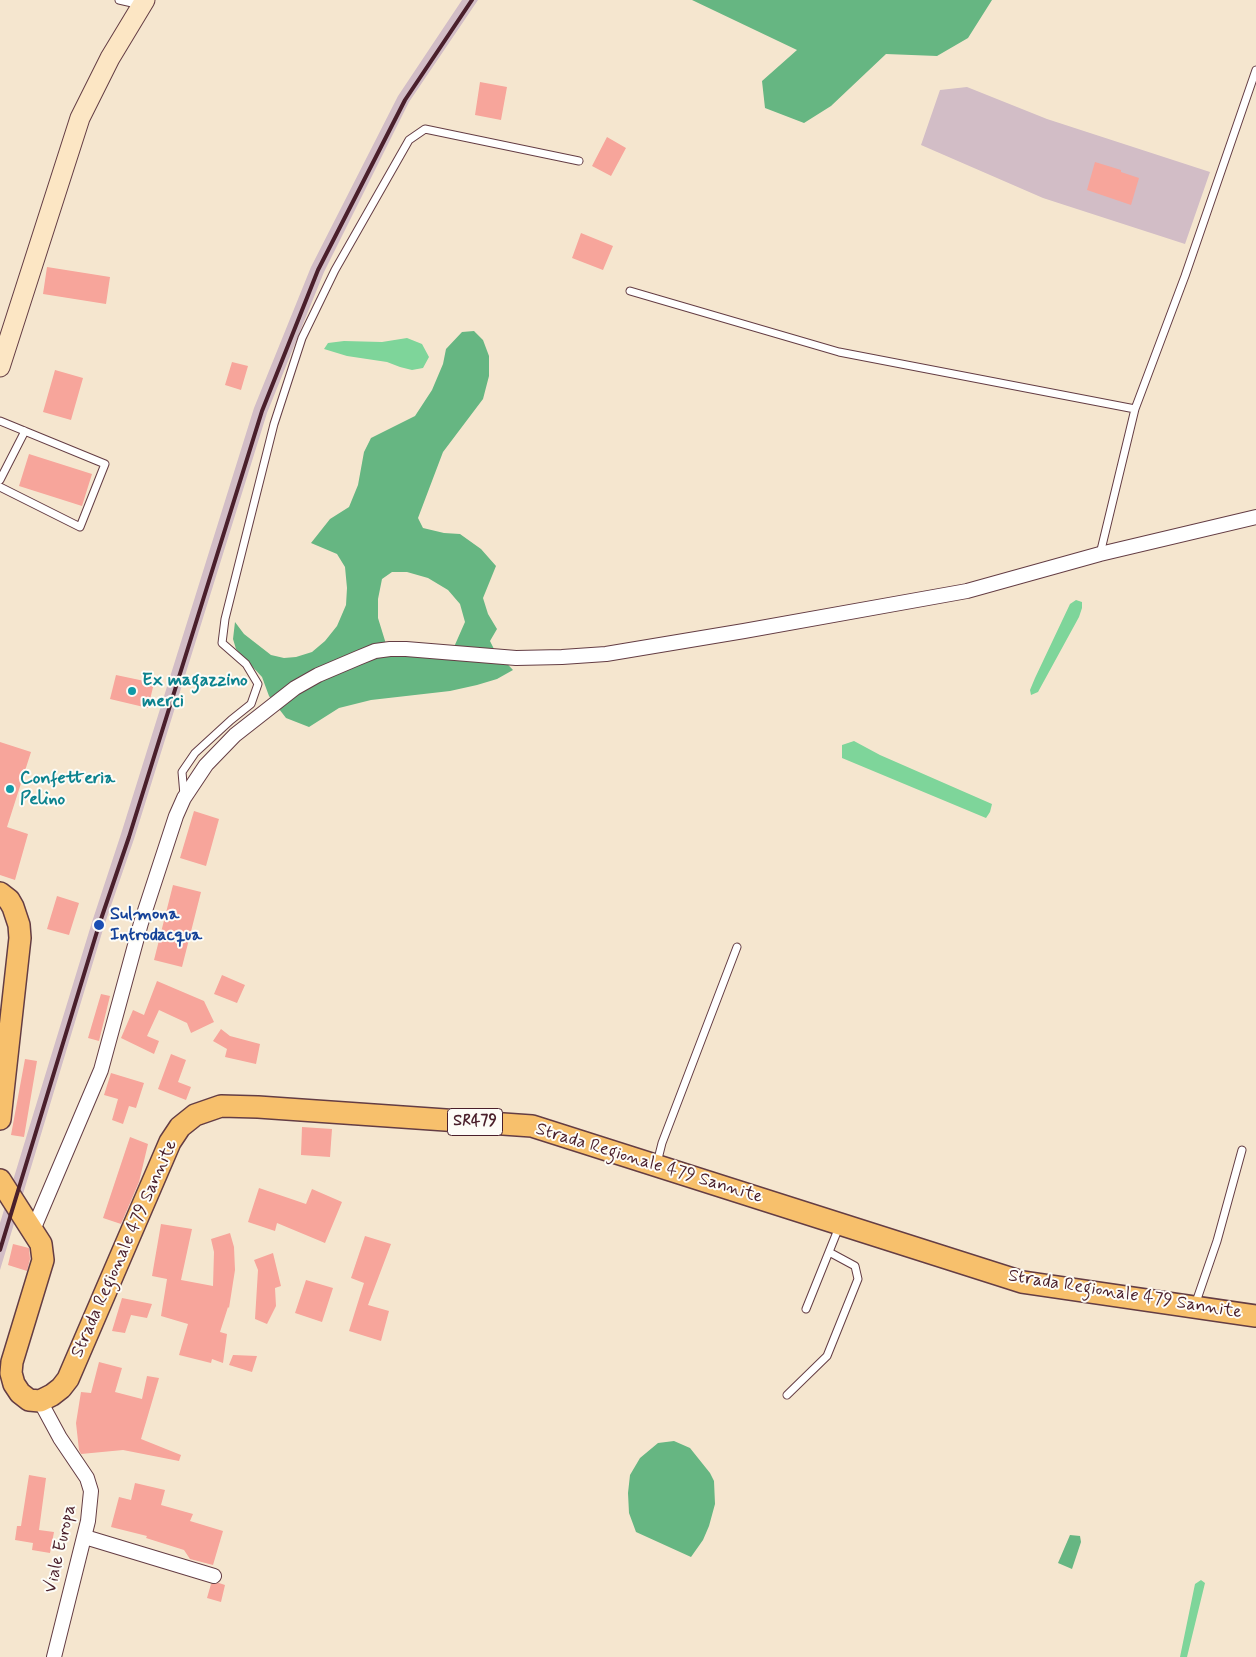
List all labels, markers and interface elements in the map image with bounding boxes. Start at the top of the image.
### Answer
place label: Ex magazzino merci [142,670,248,712]
marker: Ex magazzino merci [126,685,138,697]
place label: Confetteria Pelino [20,768,115,811]
marker: Confetteria Pelino [4,783,16,795]
place label: Sulmona Introdacqua [110,904,202,946]
marker: Sulmona Introdacqua [92,918,106,932]
road number: SR479 [448,1108,502,1136]
street label: Strada Regionale 479 Sannite [533,1119,765,1209]
street label: Strada Regionale 479 Sannite [67,1137,183,1361]
street label: Strada Regionale 479 Sannite [1007,1266,1243,1324]
street label: Viale Europa [40,1503,82,1595]

